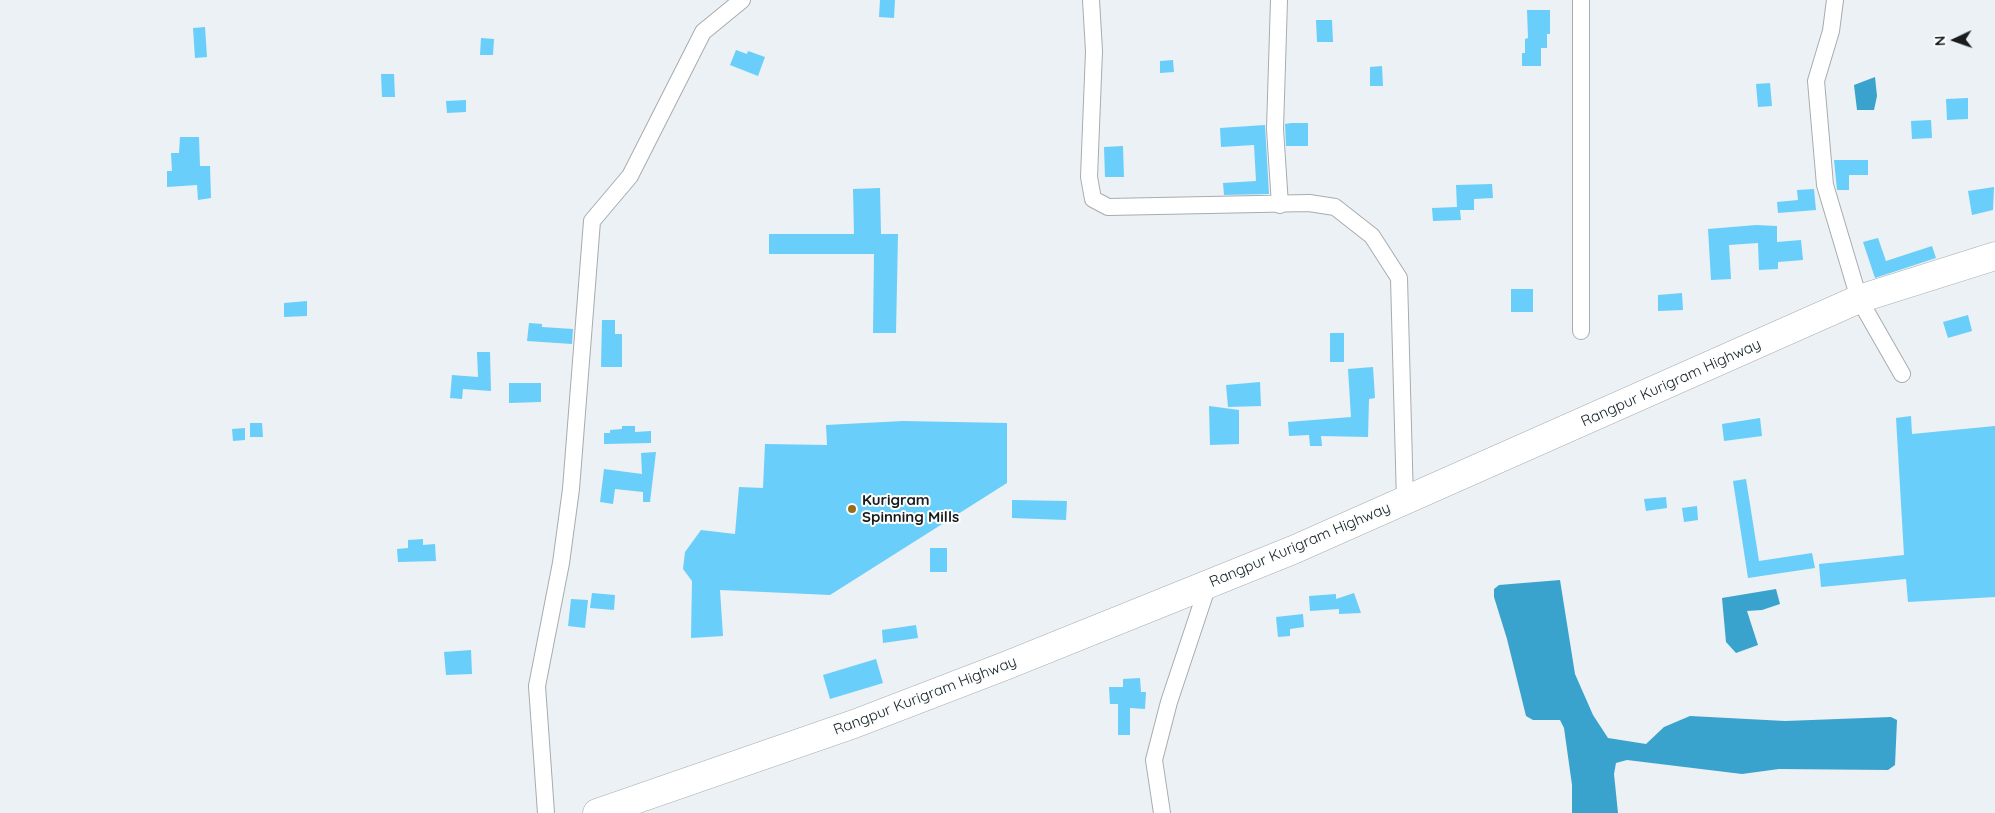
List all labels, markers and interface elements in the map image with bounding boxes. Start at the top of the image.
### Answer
north arrow [1930,15,1980,65]
text: N [1931,35,1949,46]
street label: Rangpur Kurigram Highway [1578,335,1764,431]
place label: Kurigram Spinning Mills [862,491,959,526]
street label: Rangpur Kurigram Highway [1207,499,1393,591]
marker: Kurigram Spinning Mills [846,503,858,515]
street label: Rangpur Kurigram Highway [831,653,1019,739]

